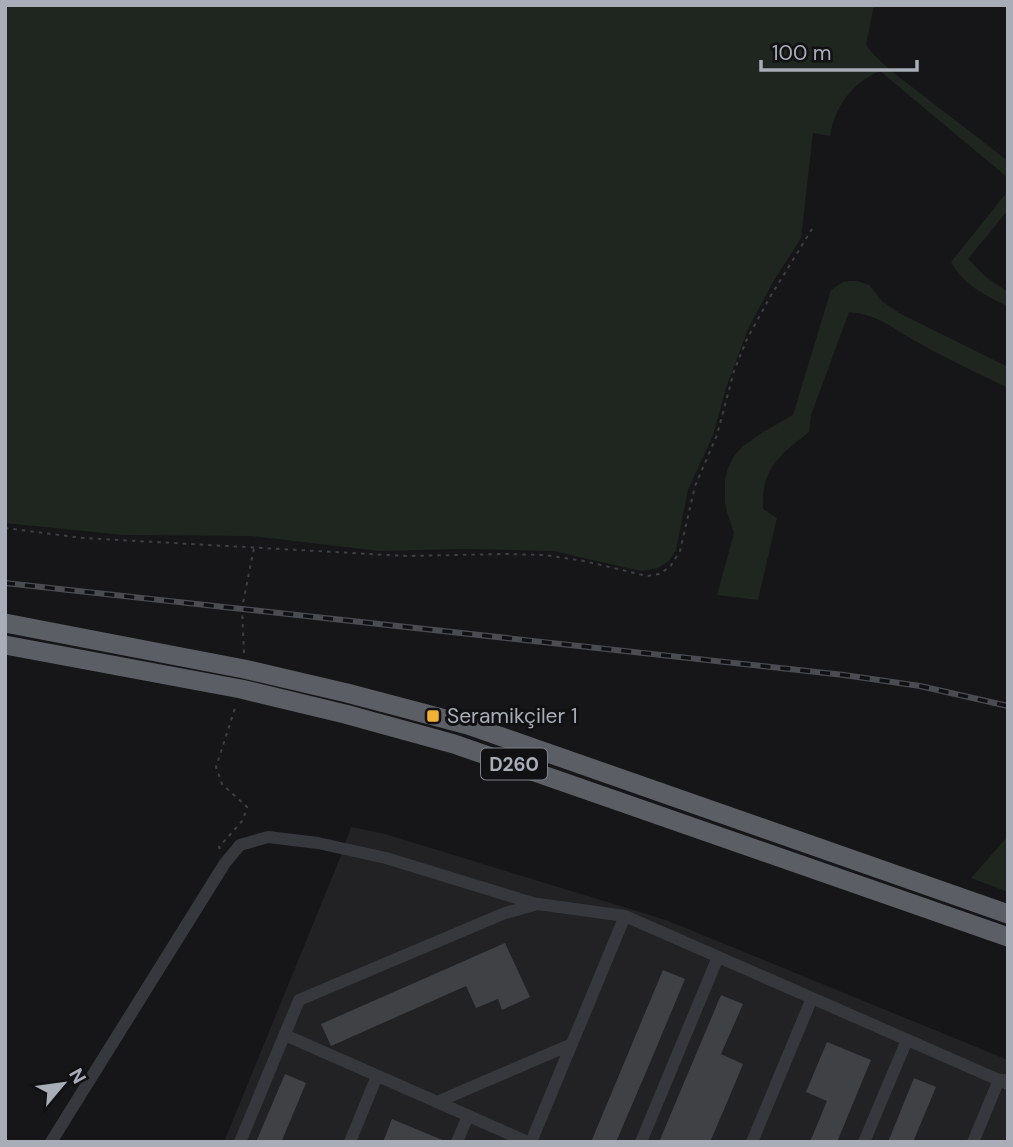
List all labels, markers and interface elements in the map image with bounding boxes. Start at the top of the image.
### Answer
scale bar [761,28,917,72]
text: 100 m [772,39,832,67]
place label: Seramikçiler 1 [447,702,577,730]
marker: Seramikçiler 1 [425,708,441,724]
road number: D260 [481,748,547,779]
north arrow [28,1049,98,1119]
text: N [63,1064,92,1088]

